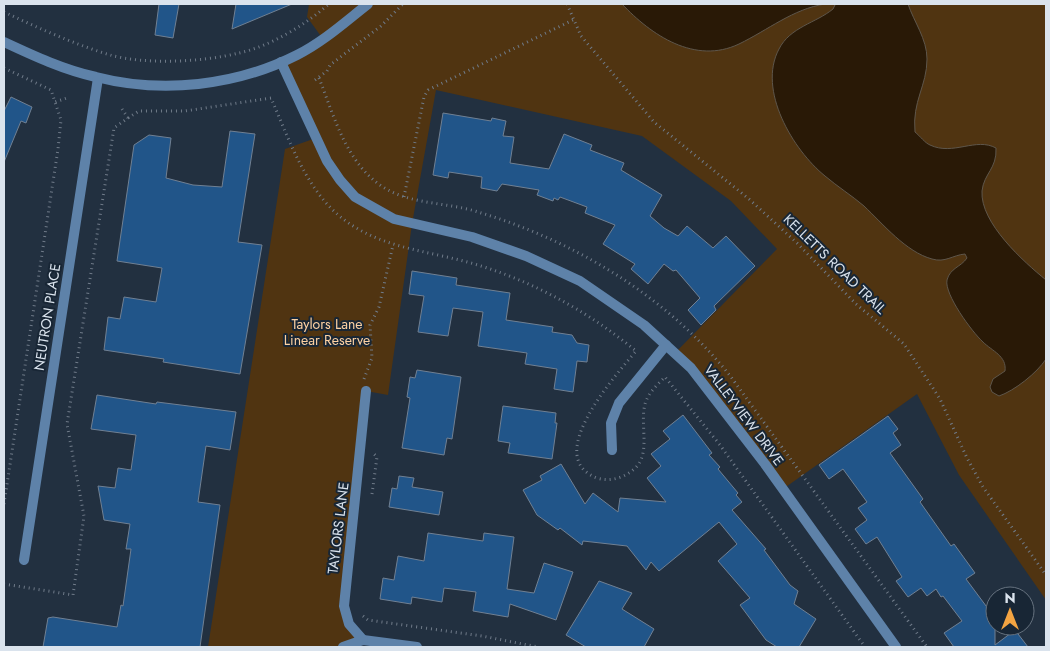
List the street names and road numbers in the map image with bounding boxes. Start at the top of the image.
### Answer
street label: KELLETTS ROAD TRAIL [779,210,891,319]
street label: NEUTRON PLACE [29,262,65,372]
street label: VALLEYVIEW DRIVE [699,360,789,470]
street label: TAYLORS LANE [322,481,354,575]

